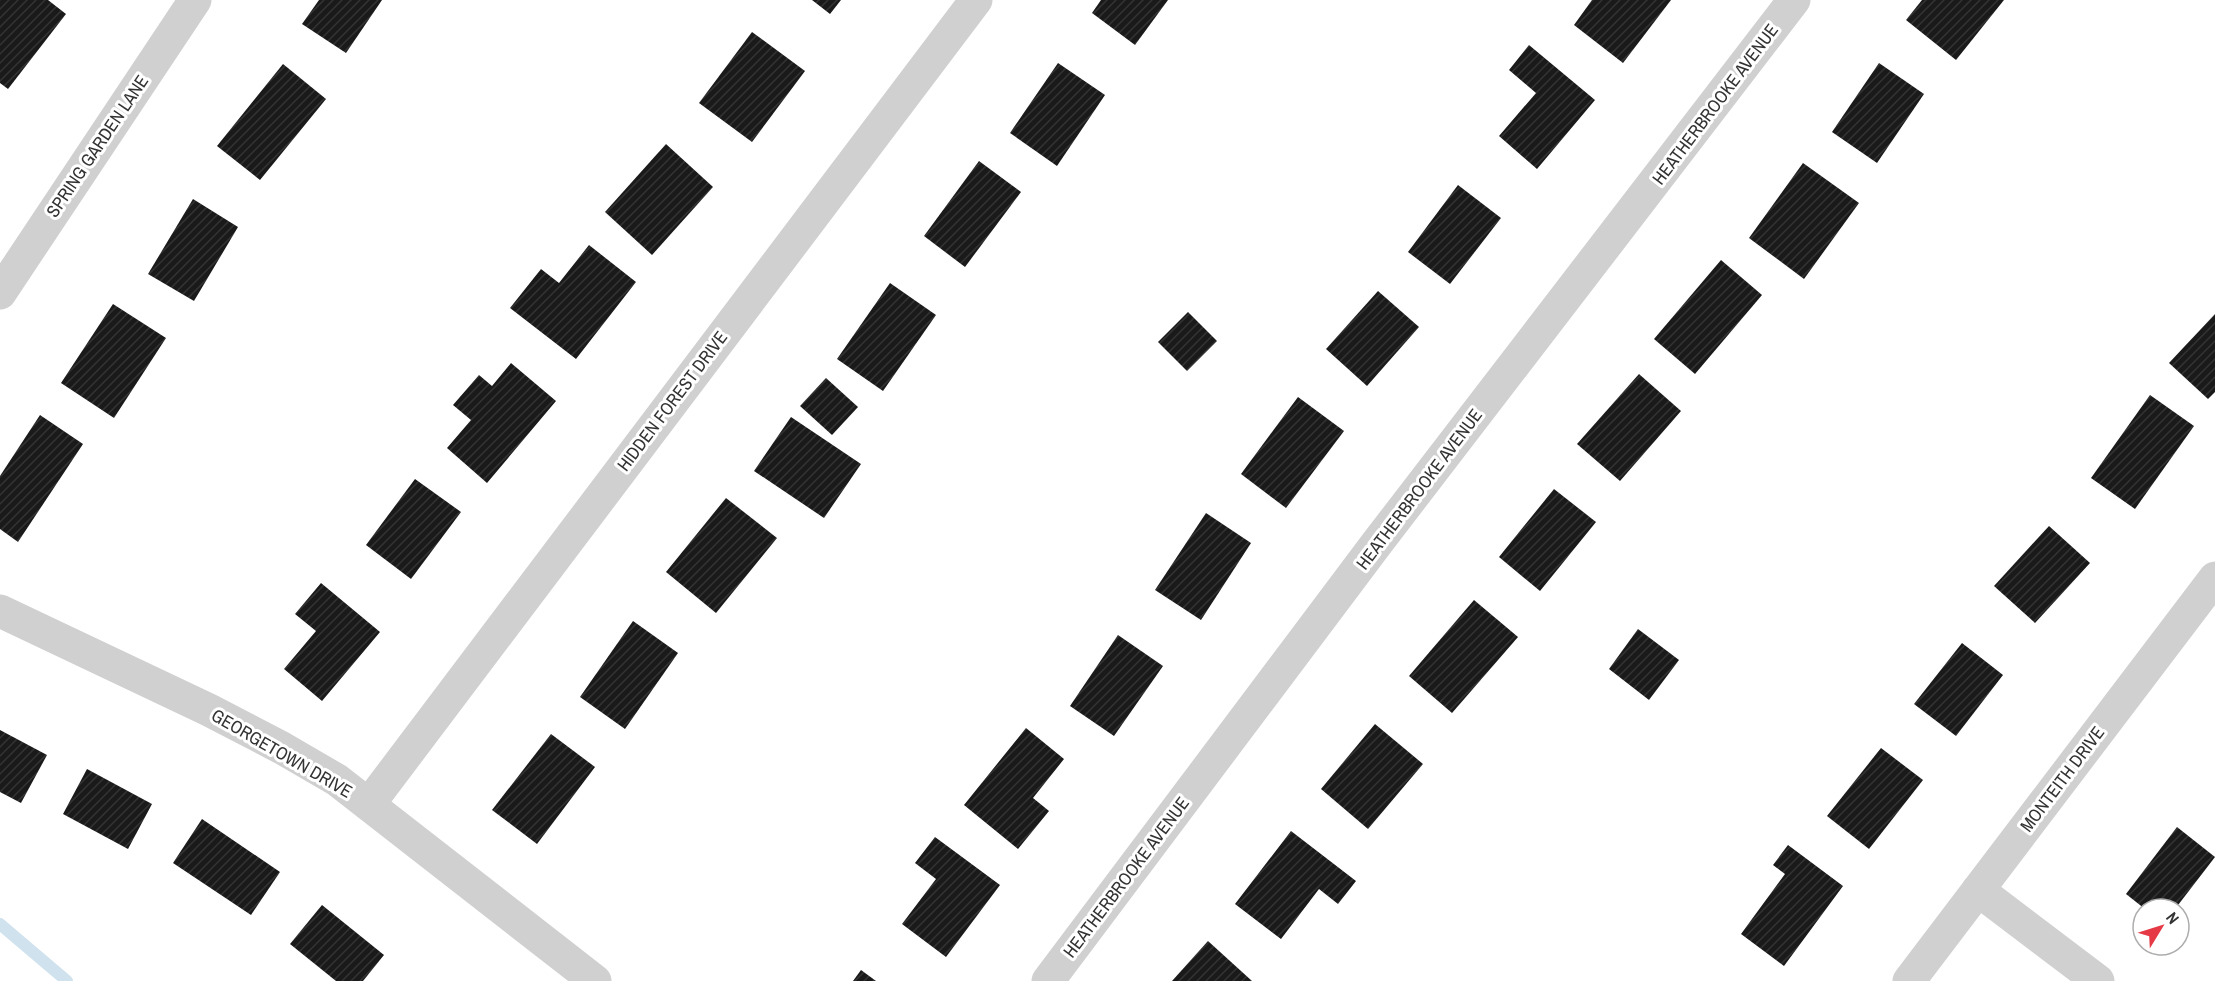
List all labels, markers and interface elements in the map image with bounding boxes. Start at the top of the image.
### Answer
street label: HEATHERBROOKE AVENUE [1646,18,1784,190]
street label: SPRING GARDEN LANE [40,70,154,222]
street label: HIDDEN FOREST DRIVE [611,326,733,476]
street label: HEATHERBROOKE AVENUE [1350,403,1488,575]
street label: GEORGETOWN DRIVE [207,702,357,804]
street label: MONTEITH DRIVE [2014,721,2110,837]
street label: HEATHERBROOKE AVENUE [1057,791,1195,963]
north arrow [2131,897,2191,957]
text: N [2161,907,2184,928]

